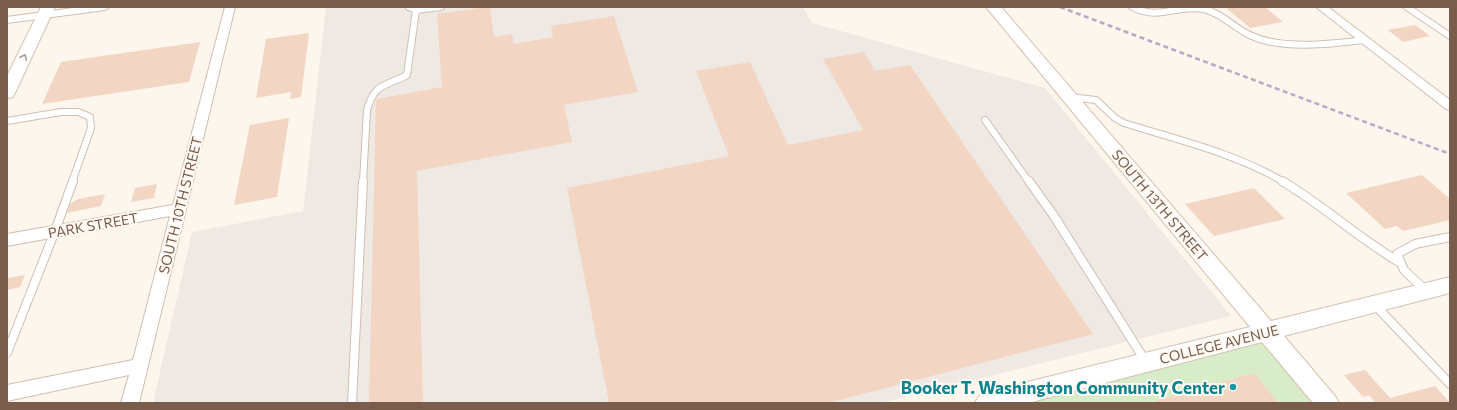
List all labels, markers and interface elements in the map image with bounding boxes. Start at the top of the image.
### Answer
one-way arrow [19,54,27,62]
street label: SOUTH 10TH STREET [155,135,205,275]
street label: SOUTH 13TH STREET [1109,146,1211,264]
street label: PARK STREET [47,209,139,241]
street label: COLLEGE AVENUE [1158,321,1280,367]
place label: Booker T. Washington Community Center [901,377,1225,398]
marker: Booker T. Washington Community Center [1228,382,1238,392]

